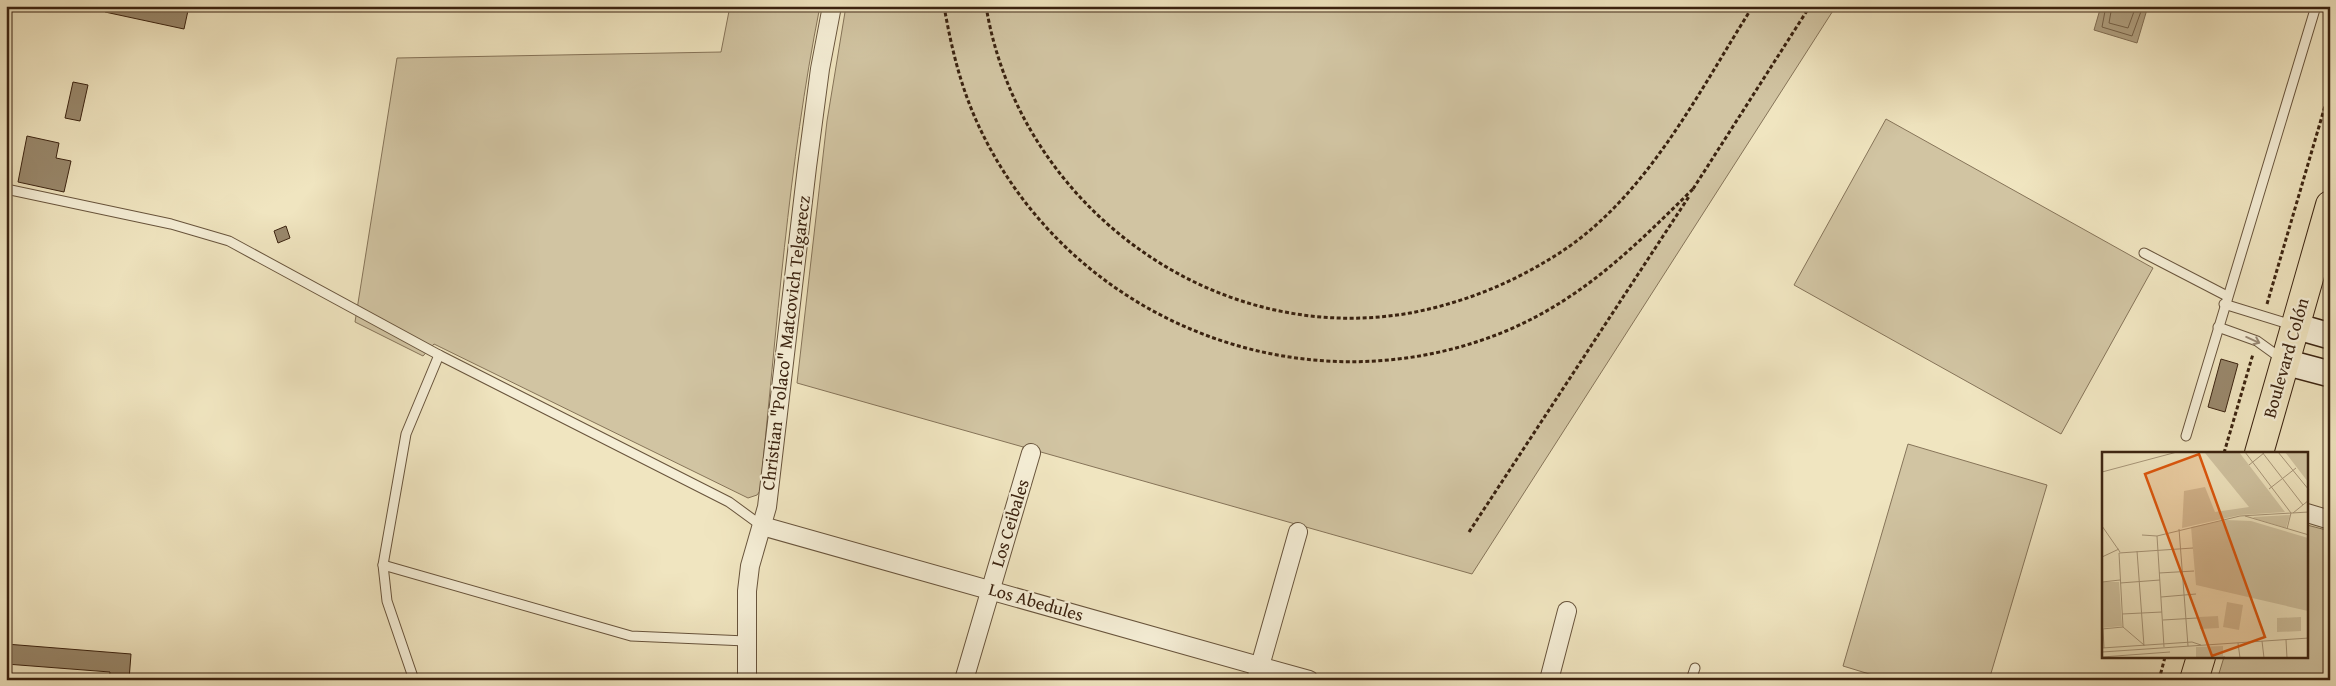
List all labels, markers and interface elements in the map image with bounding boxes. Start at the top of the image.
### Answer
street label: Christian "Polaco" Matcovich Telgarecz [754,194,817,492]
street label: Boulevard Colón [2255,295,2316,421]
one-way arrow [2246,336,2261,346]
inset map [2102,452,2308,658]
street label: Los Ceibales [983,475,1036,570]
street label: Los Abedules [985,575,1087,628]

